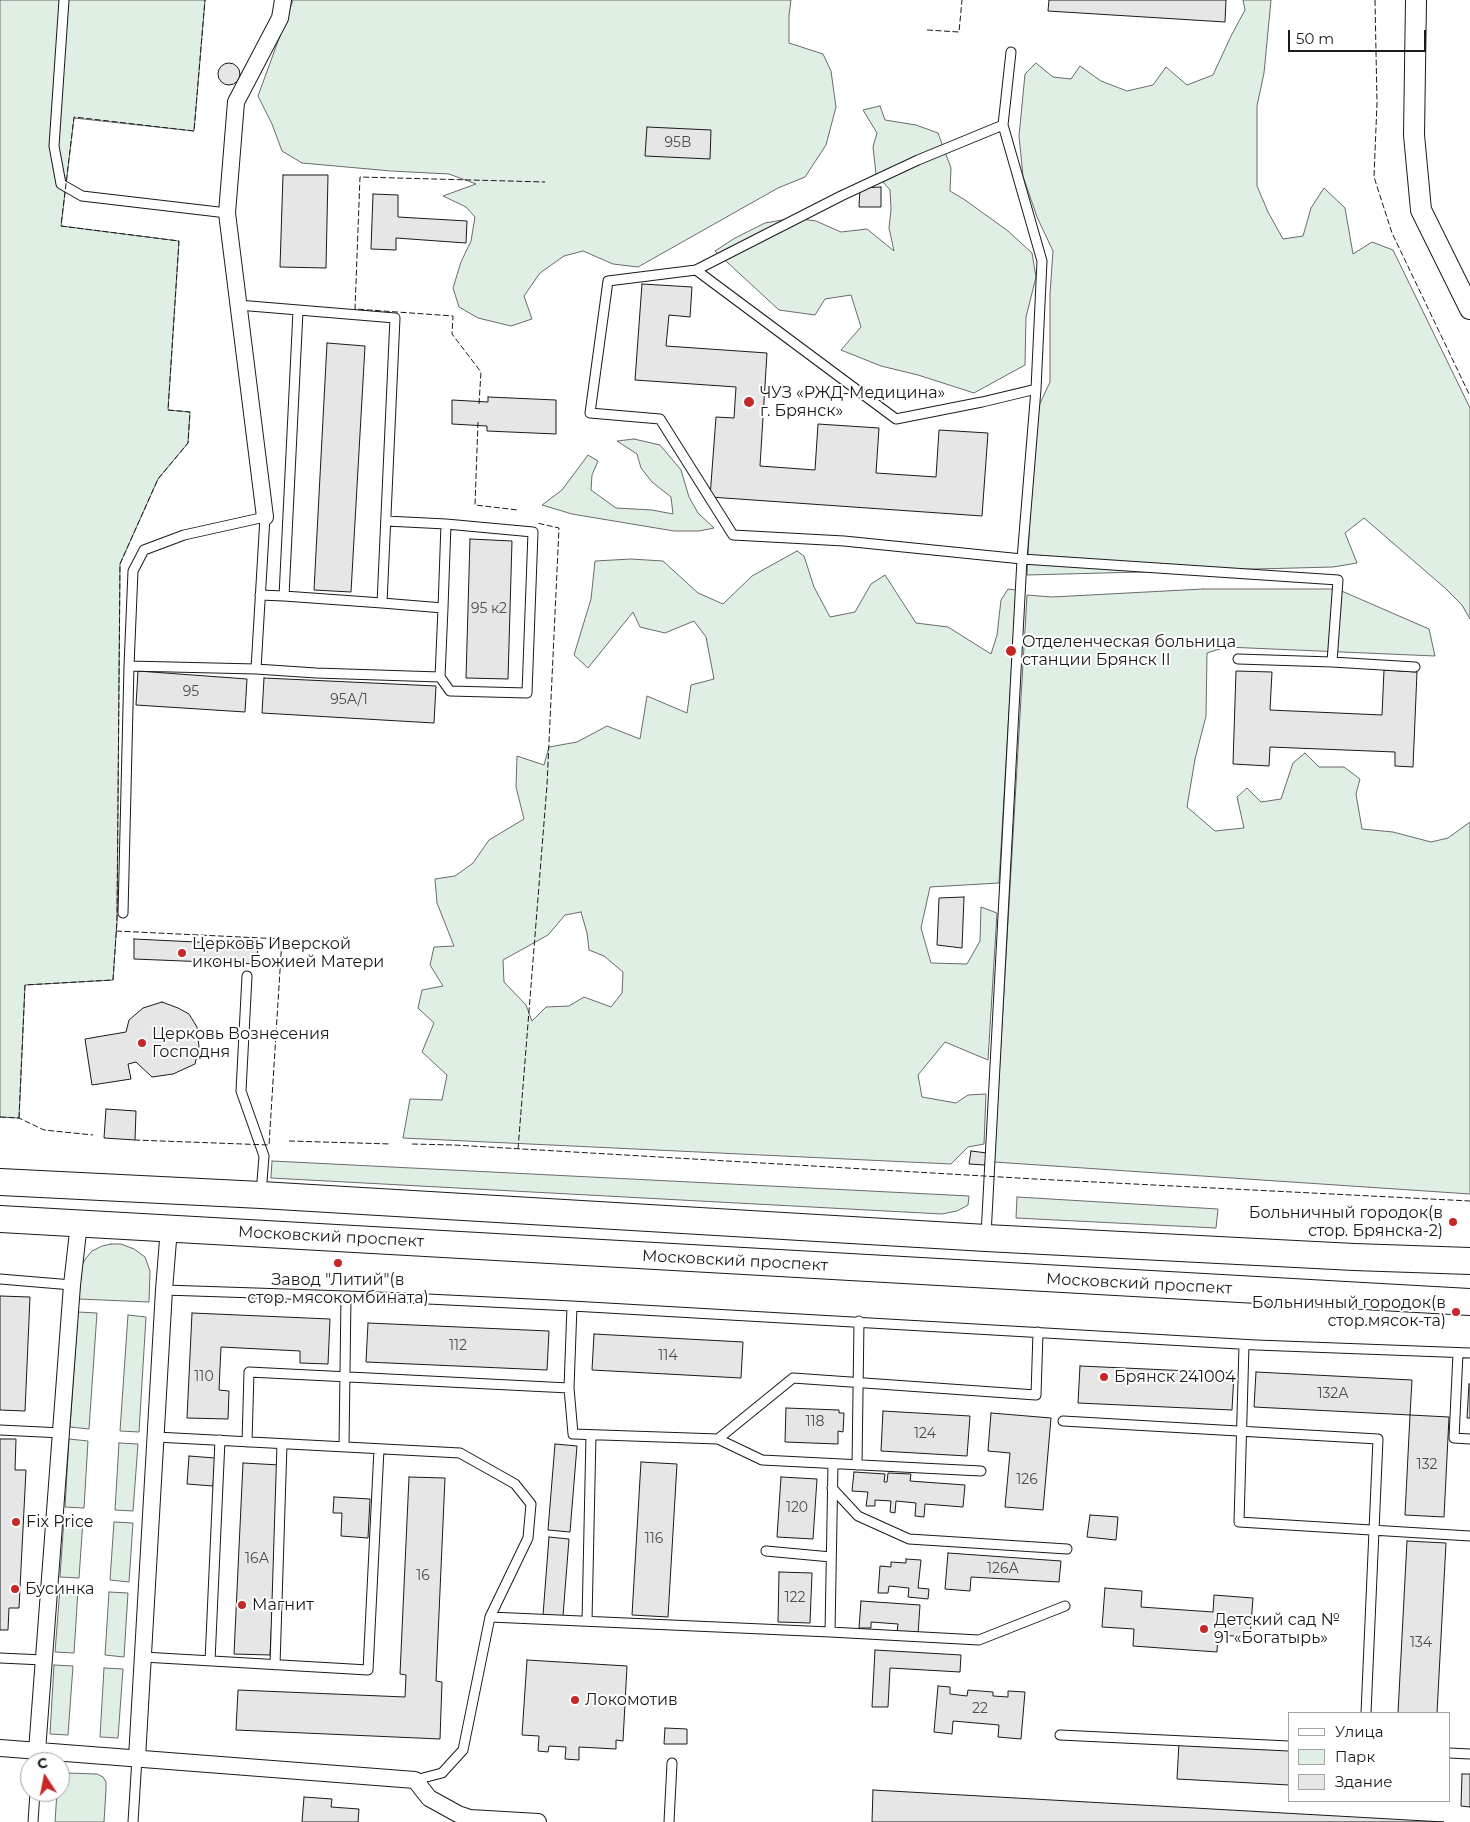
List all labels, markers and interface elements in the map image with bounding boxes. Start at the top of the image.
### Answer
scale bar [1290,20,1428,52]
text: 50 m [1296,29,1334,48]
house number: 95В [665,135,691,151]
place label: ЧУЗ «РЖД-Медицина» г. Брянск» [760,383,945,421]
marker: ЧУЗ «РЖД-Медицина» г. Брянск» [742,395,756,409]
house number: 95 к2 [471,601,507,617]
place label: Отделенческая больница станции Брянск II [1022,632,1236,670]
marker: Отделенческая больница станции Брянск II [1004,644,1018,658]
house number: 95 [183,684,199,700]
house number: 95А/1 [330,692,368,708]
place label: Церковь Иверской иконы Божией Матери [192,934,384,972]
marker: Церковь Иверской иконы Божией Матери [176,947,188,959]
place label: Церковь Вознесения Господня [152,1024,330,1062]
marker: Церковь Вознесения Господня [136,1037,148,1049]
place label: Больничный городок(в стор. Брянска-2) [1249,1203,1443,1241]
marker: Больничный городок(в стор. Брянска-2) [1447,1216,1459,1228]
street label: Московский проспект [237,1223,425,1251]
street label: Московский проспект [641,1247,829,1275]
marker: Завод "Литий"(в стор. мясокомбината) [332,1257,344,1269]
place label: Завод "Литий"(в стор. мясокомбината) [247,1270,429,1308]
street label: Московский проспект [1045,1270,1233,1298]
place label: Больничный городок(в стор.мясок-та) [1252,1293,1446,1331]
marker: Больничный городок(в стор.мясок-та) [1450,1306,1462,1318]
house number: 112 [449,1338,467,1354]
house number: 114 [658,1348,678,1364]
place label: Брянск 241004 [1114,1367,1236,1387]
house number: 110 [194,1369,214,1385]
marker: Брянск 241004 [1098,1371,1110,1383]
house number: 132А [1317,1386,1349,1402]
house number: 118 [805,1414,825,1430]
house number: 124 [914,1426,936,1442]
house number: 132 [1417,1457,1437,1473]
house number: 126 [1016,1472,1038,1488]
house number: 120 [786,1500,808,1516]
place label: Fix Price [26,1512,93,1532]
marker: Fix Price [10,1516,22,1528]
house number: 116 [645,1531,663,1547]
house number: 16А [245,1551,269,1567]
house number: 126А [987,1561,1019,1577]
house number: 16 [416,1568,430,1584]
place label: Бусинка [25,1579,94,1599]
marker: Бусинка [9,1583,21,1595]
house number: 122 [785,1590,805,1606]
place label: Магнит [252,1595,314,1615]
marker: Магнит [236,1599,248,1611]
place label: Детский сад № 91 «Богатырь» [1214,1610,1340,1648]
marker: Детский сад № 91 «Богатырь» [1198,1623,1210,1635]
house number: 134 [1410,1635,1432,1651]
place label: Локомотив [585,1690,678,1710]
marker: Локомотив [569,1694,581,1706]
house number: 22 [972,1701,988,1717]
legend [1288,1712,1450,1802]
text: Улица [1335,1722,1383,1741]
text: Парк [1335,1747,1375,1766]
north arrow [20,1752,70,1802]
text: С [36,1753,49,1773]
text: Здание [1335,1772,1393,1791]

